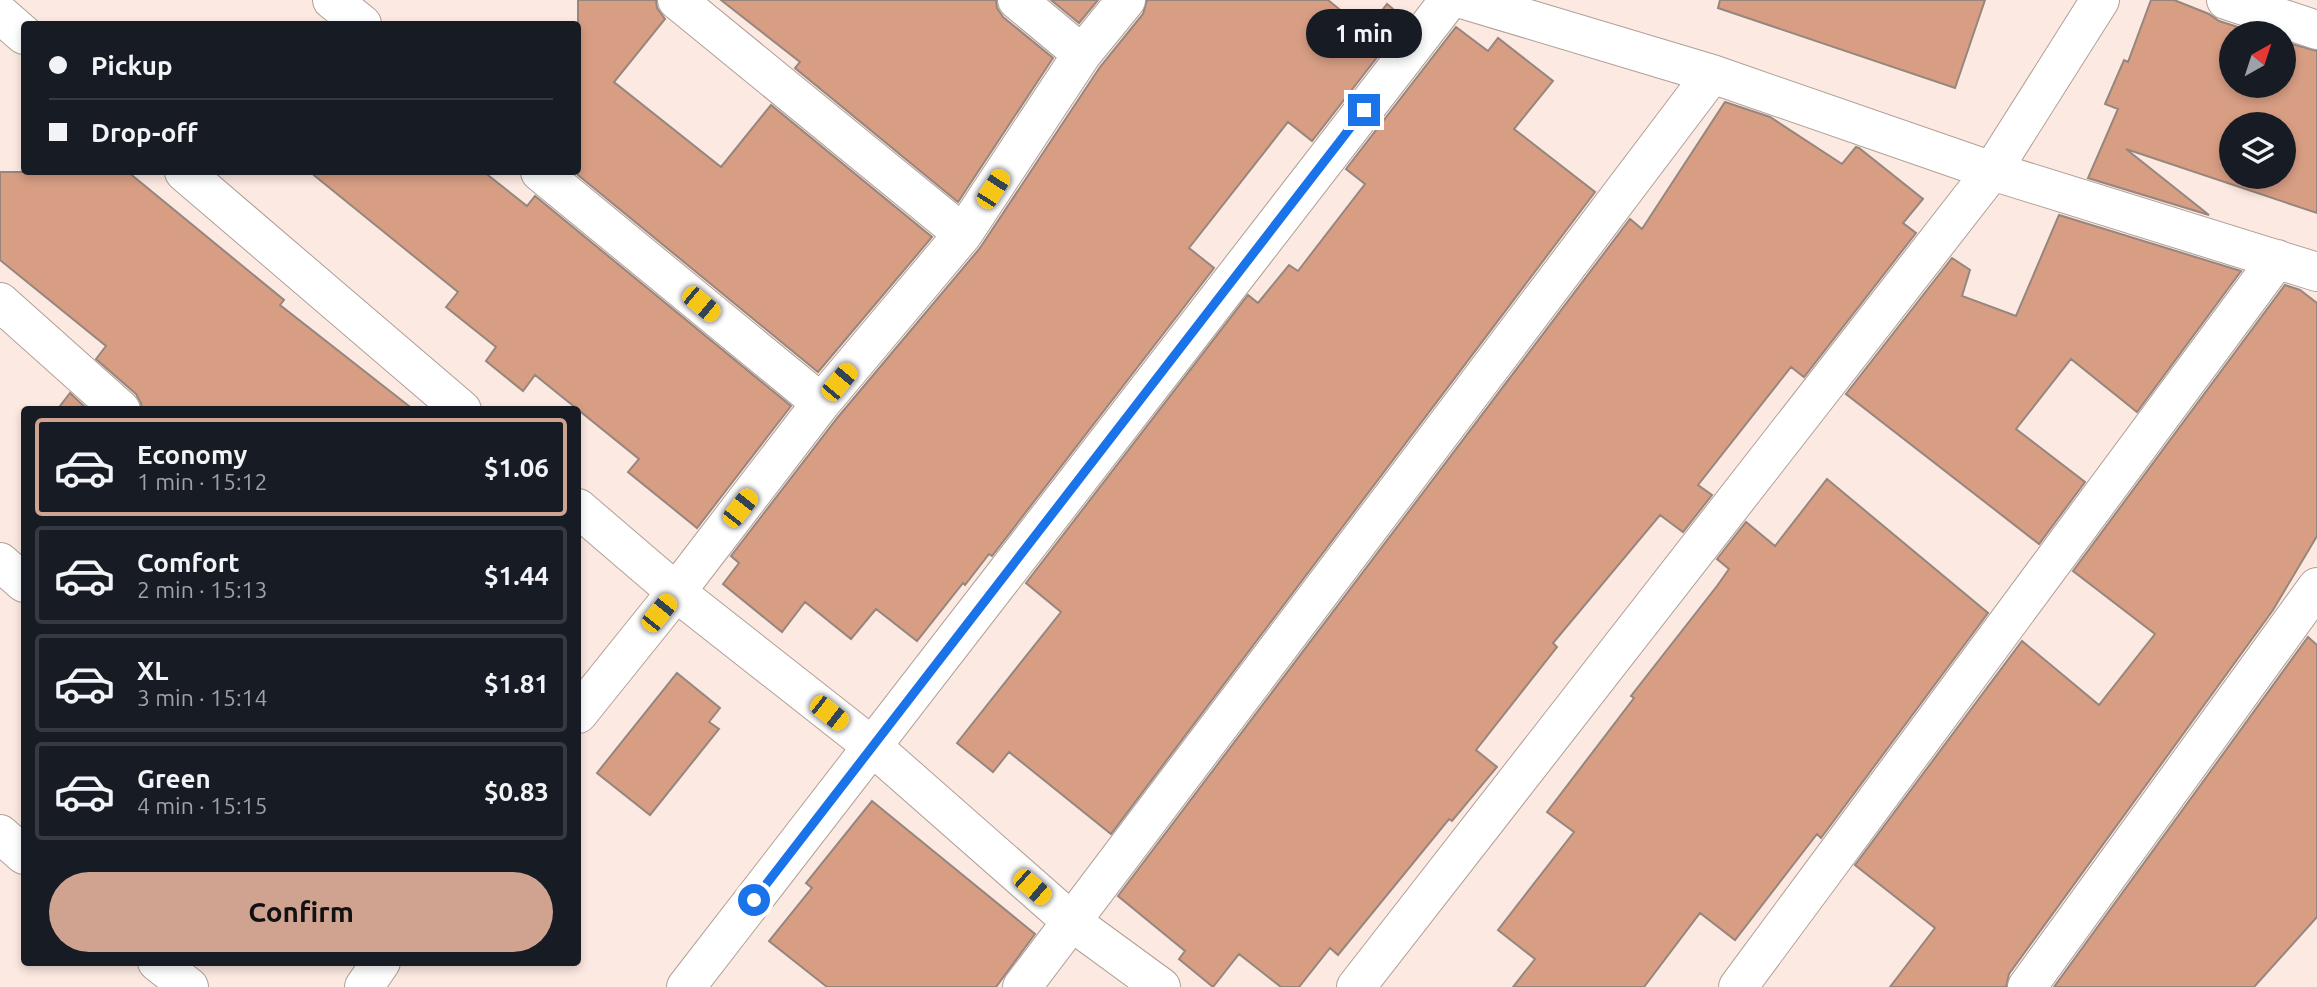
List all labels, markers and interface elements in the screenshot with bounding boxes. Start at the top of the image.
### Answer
callout: 1 min [1306,8,1422,57]
text: 1 min [1335,21,1393,46]
north arrow [2219,21,2296,98]
map controls [2219,21,2296,189]
text: Pickup [91,51,173,80]
route end [1348,94,1380,126]
button: layers [2219,112,2296,189]
text: Drop-off [91,118,198,147]
car [973,166,1014,212]
car [679,282,724,326]
car [818,359,861,405]
icon: car [53,436,116,499]
text: Economy [137,440,247,469]
text: $1.06 [484,453,549,482]
text: 1 min · 15:12 [137,469,268,494]
car [719,485,762,531]
icon: car [53,544,116,607]
text: Comfort [137,548,240,577]
text: $1.44 [484,561,549,590]
text: 2 min · 15:13 [137,577,268,602]
car [638,590,681,636]
icon: car [53,652,116,715]
text: XL [137,656,168,685]
text: $1.81 [484,669,549,698]
text: 3 min · 15:14 [137,685,268,710]
car [806,692,853,734]
icon: car [53,760,116,823]
text: Green [137,764,211,793]
text: $0.83 [484,777,549,806]
text: 4 min · 15:15 [137,793,268,818]
car [1010,865,1055,909]
button: Confirm [49,872,553,952]
route start [738,884,770,916]

